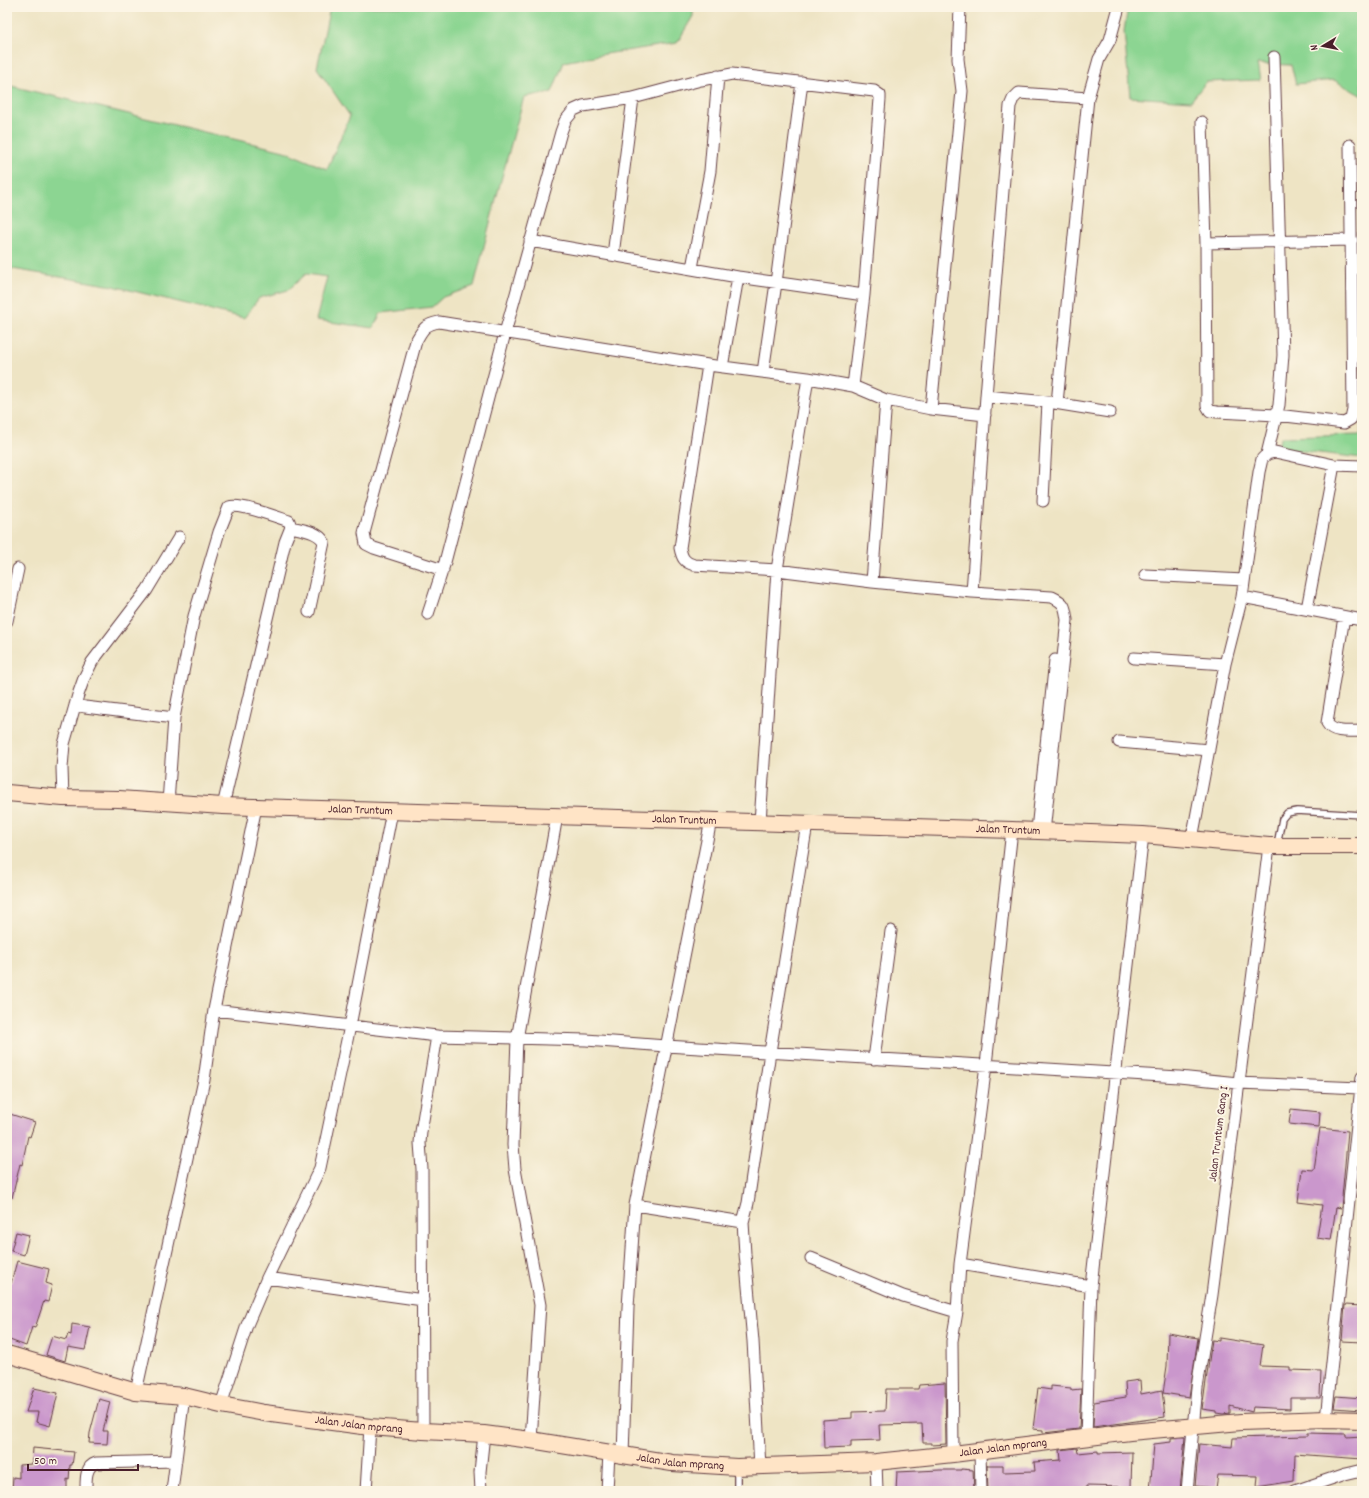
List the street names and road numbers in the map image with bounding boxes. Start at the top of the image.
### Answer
street label: Jalan Truntum [328,801,393,820]
street label: Jalan Truntum [652,811,717,830]
street label: Jalan Truntum [976,820,1041,840]
street label: Jalan Truntum Gang I [1205,1085,1233,1183]
street label: Jalan Jalan mprang [314,1411,403,1438]
street label: Jalan Jalan mprang [958,1434,1048,1462]
street label: Jalan Jalan mprang [635,1449,725,1475]

